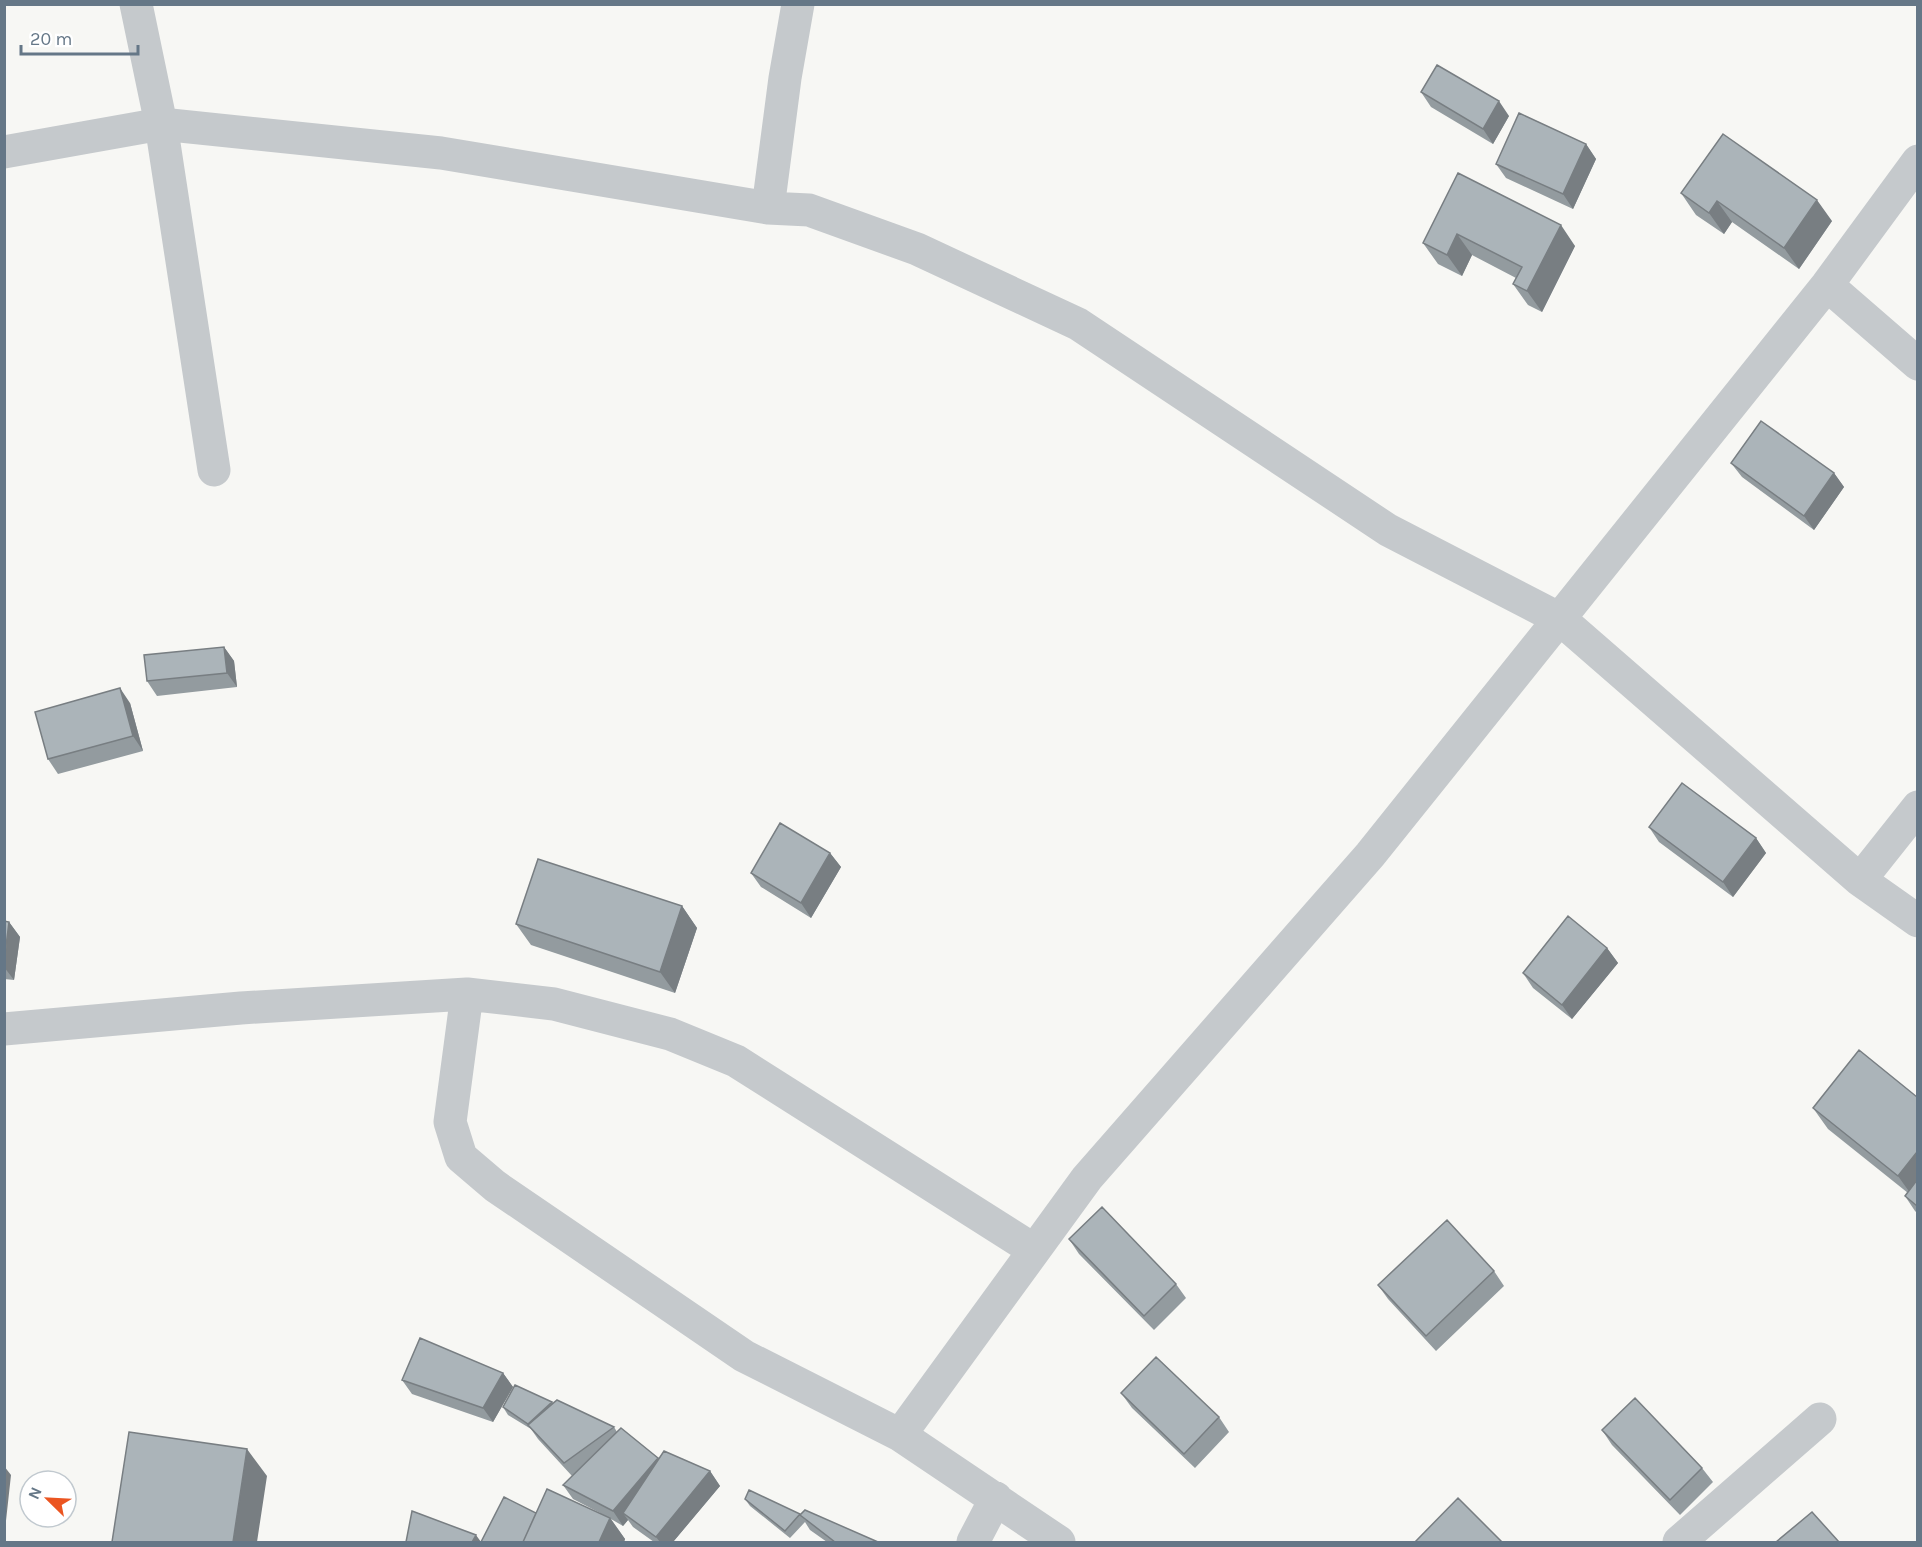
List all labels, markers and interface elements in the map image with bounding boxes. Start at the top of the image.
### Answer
scale bar [21,18,138,56]
text: 20 m [30,28,72,50]
north arrow [18,1469,78,1529]
text: N [24,1484,46,1502]

